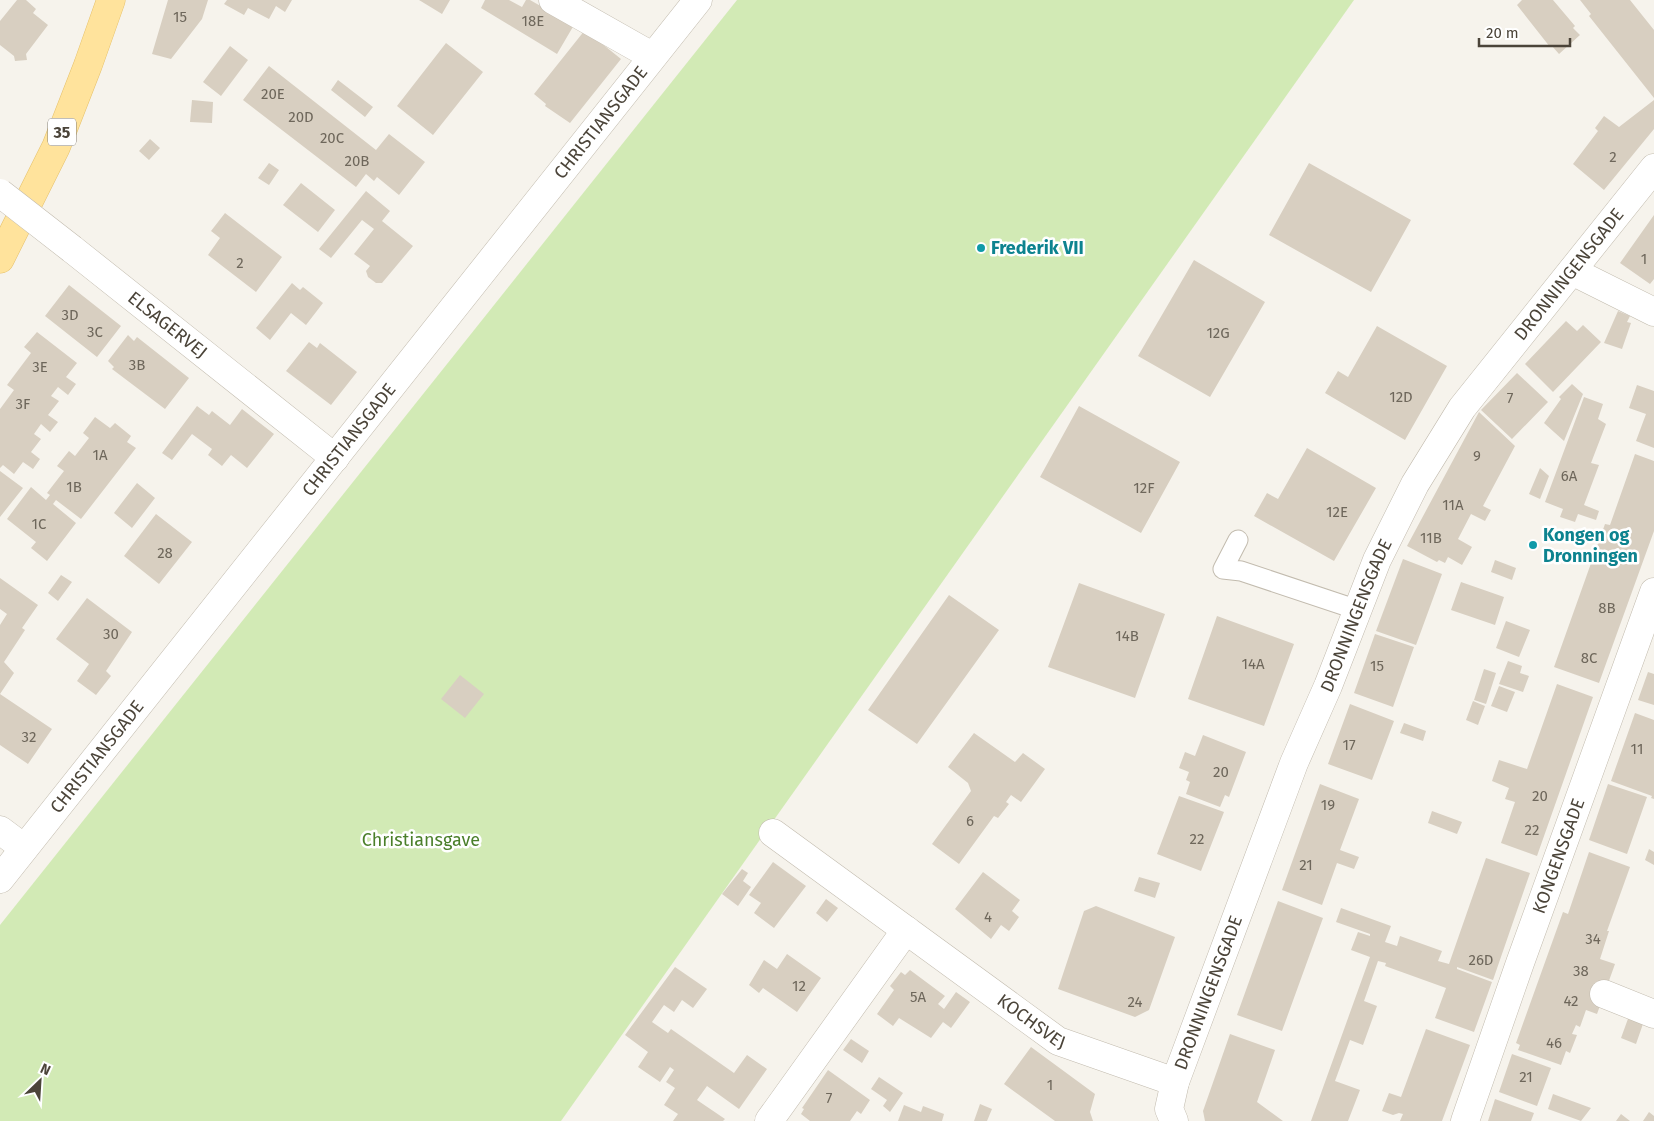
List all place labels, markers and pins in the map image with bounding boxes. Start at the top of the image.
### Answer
place label: Frederik VII [991,237,1084,259]
marker: Frederik VII [975,242,987,254]
place label: Kongen og Dronningen [1543,524,1638,567]
marker: Kongen og Dronningen [1527,539,1539,551]

